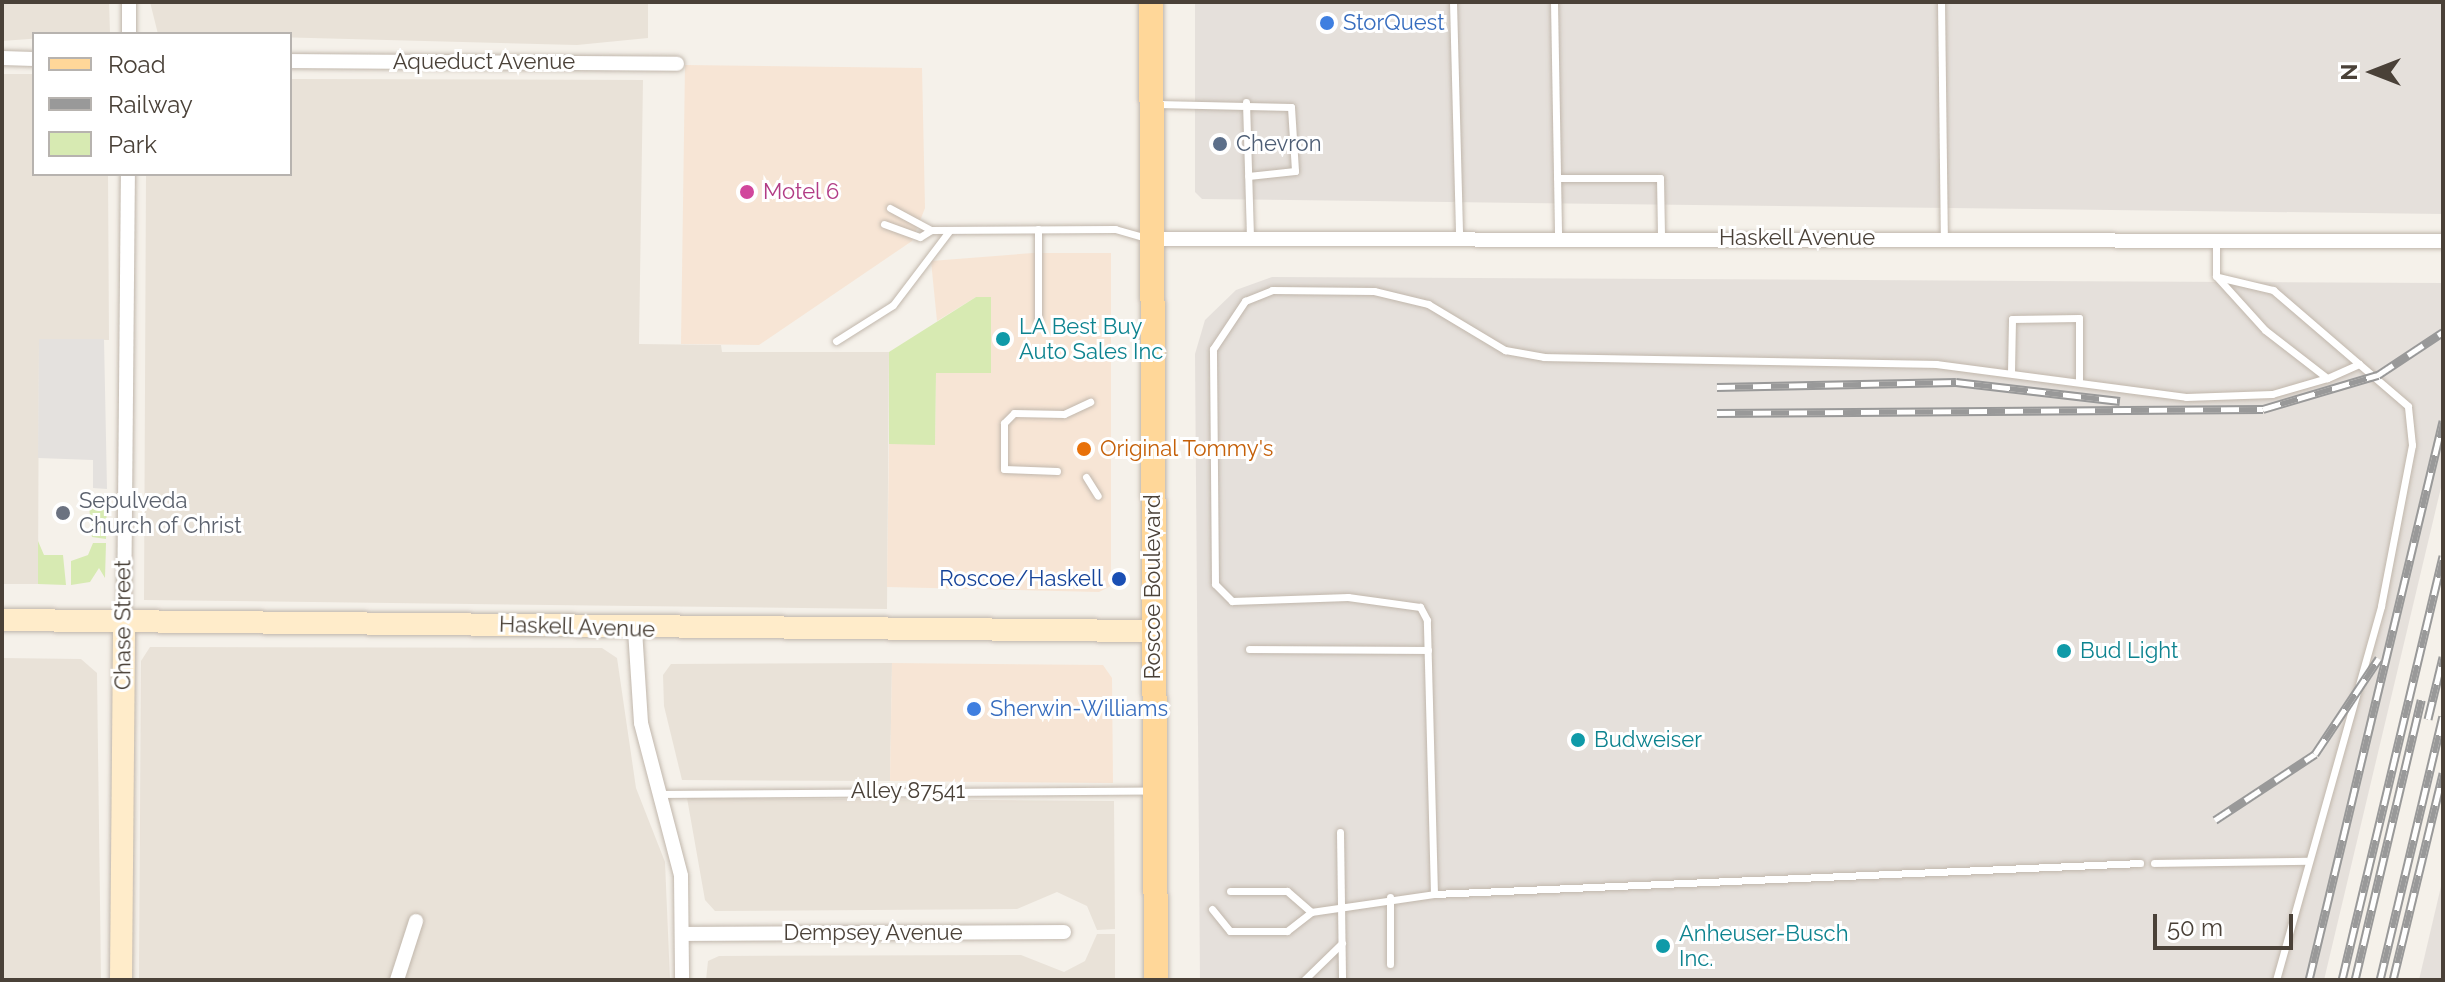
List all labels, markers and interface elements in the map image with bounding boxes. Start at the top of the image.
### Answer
place label: StorQuest [1343,10,1445,36]
marker: StorQuest [1318,14,1336,32]
legend [32,32,292,176]
north arrow [2333,32,2413,112]
street label: Aqueduct Avenue [392,49,576,75]
text: Road [108,50,166,79]
text: N [2336,64,2362,80]
text: Railway [108,90,193,119]
text: Park [108,130,157,159]
place label: Chevron [1236,131,1322,157]
marker: Chevron [1211,135,1229,153]
place label: Motel 6 [763,179,840,205]
marker: Motel 6 [738,183,756,201]
street label: Haskell Avenue [1718,225,1876,251]
place label: LA Best Buy Auto Sales Inc [1019,313,1163,364]
marker: LA Best Buy Auto Sales Inc [994,330,1012,348]
place label: Original Tommy's [1100,436,1275,462]
marker: Original Tommy's [1075,440,1093,458]
place label: Sepulveda Church of Christ [79,487,242,538]
street label: Roscoe Boulevard [1140,494,1166,680]
marker: Sepulveda Church of Christ [54,504,72,522]
street label: Chase Street [110,560,136,690]
place label: Roscoe/Haskell [939,566,1103,592]
marker: Roscoe/Haskell [1110,570,1128,588]
street label: Haskell Avenue [498,611,656,643]
place label: Bud Light [2080,638,2178,664]
marker: Bud Light [2055,642,2073,660]
place label: Sherwin-Williams [990,696,1168,722]
marker: Sherwin-Williams [965,700,983,718]
place label: Budweiser [1594,727,1702,753]
marker: Budweiser [1569,731,1587,749]
street label: Alley 87541 [851,778,965,804]
scale bar [2157,898,2297,948]
text: 50 m [2167,913,2223,942]
street label: Dempsey Avenue [783,920,963,946]
place label: Anheuser-Busch Inc. [1679,920,1848,972]
marker: Anheuser-Busch Inc. [1654,937,1672,955]

